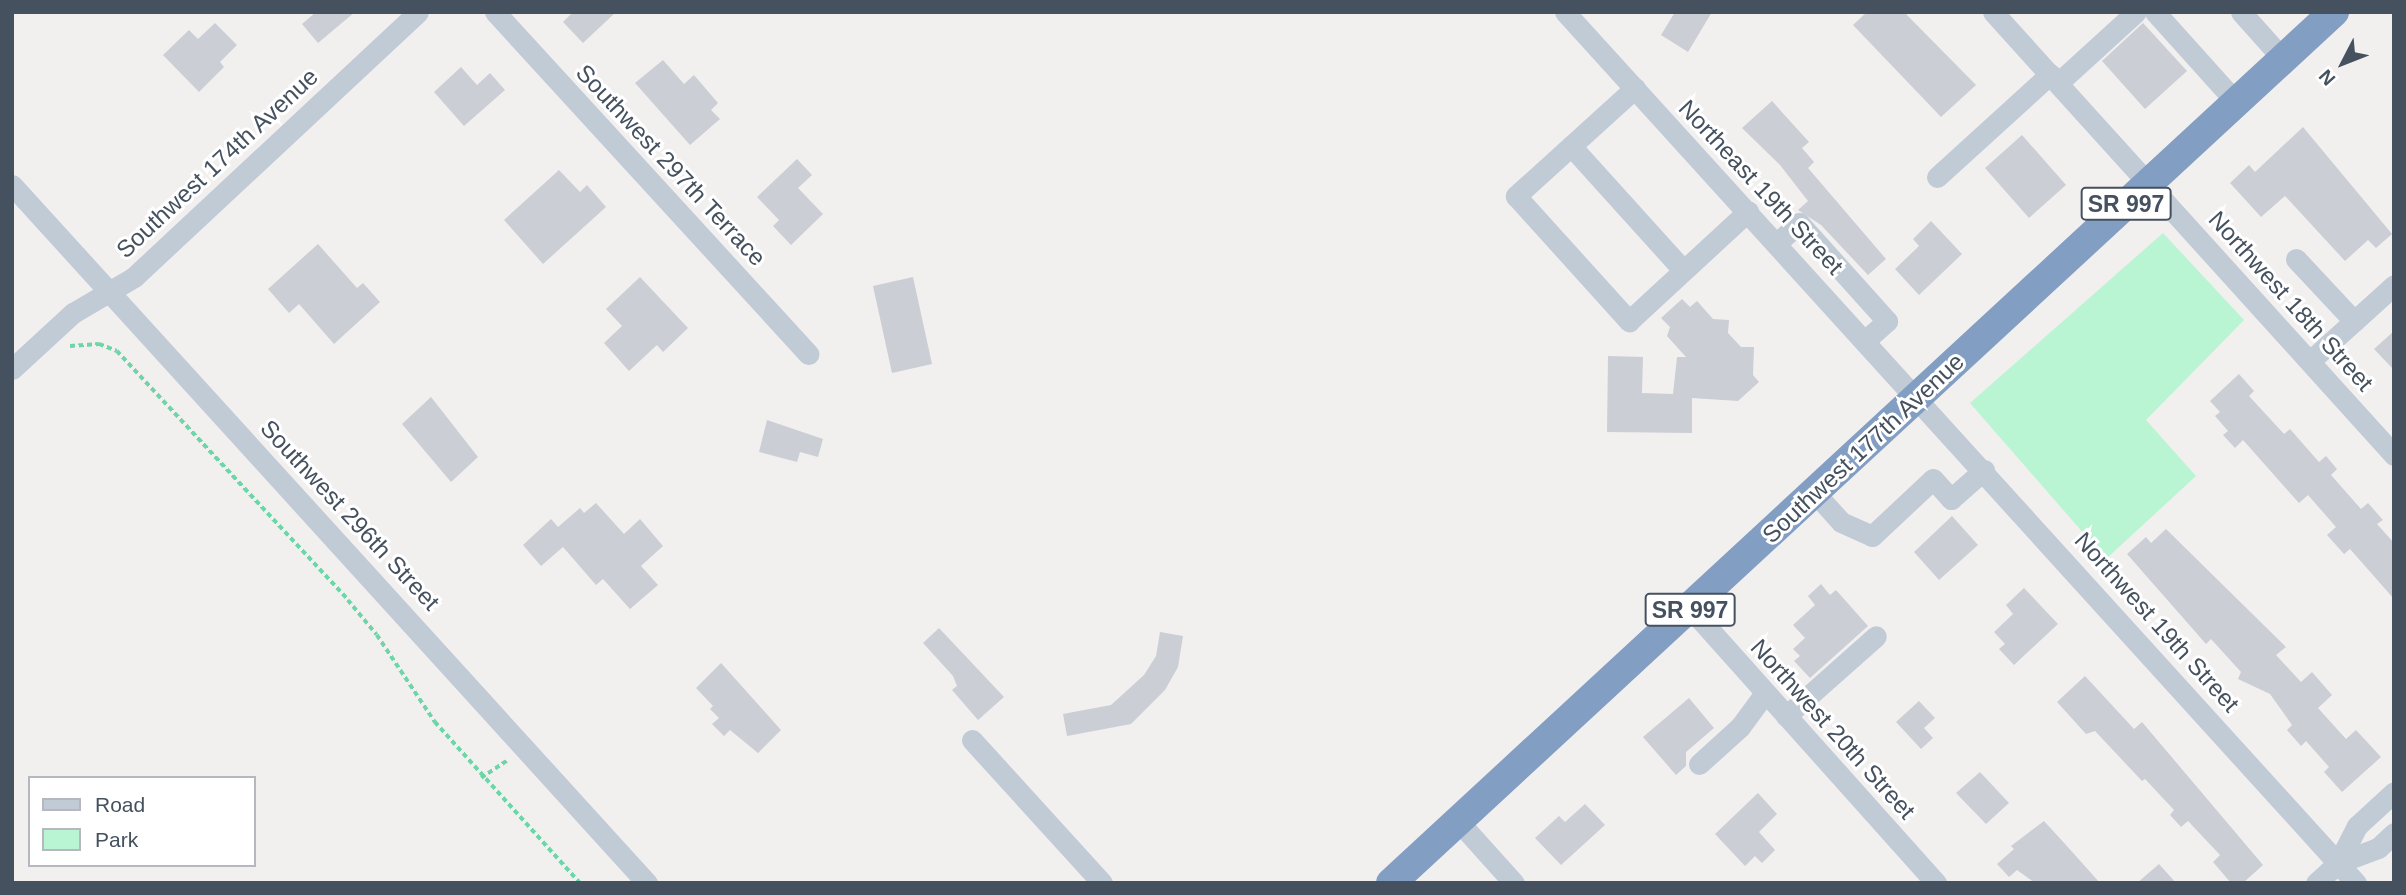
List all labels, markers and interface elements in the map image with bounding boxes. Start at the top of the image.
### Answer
north arrow [2308,28,2378,98]
street label: Southwest 297th Terrace [570,58,772,272]
street label: Southwest 174th Avenue [110,62,324,264]
text: N [2315,65,2339,90]
street label: Northeast 19th Street [1673,94,1849,280]
road number: SR 997 [2080,184,2172,224]
street label: Northwest 18th Street [2203,205,2379,397]
street label: Southwest 177th Avenue [1756,347,1970,549]
street label: Southwest 296th Street [254,414,446,616]
street label: Northwest 19th Street [2069,526,2245,718]
road number: SR 997 [1644,590,1736,630]
street label: Northwest 20th Street [1745,633,1921,825]
legend [28,776,256,867]
text: Road [95,793,145,816]
text: Park [95,828,138,851]

